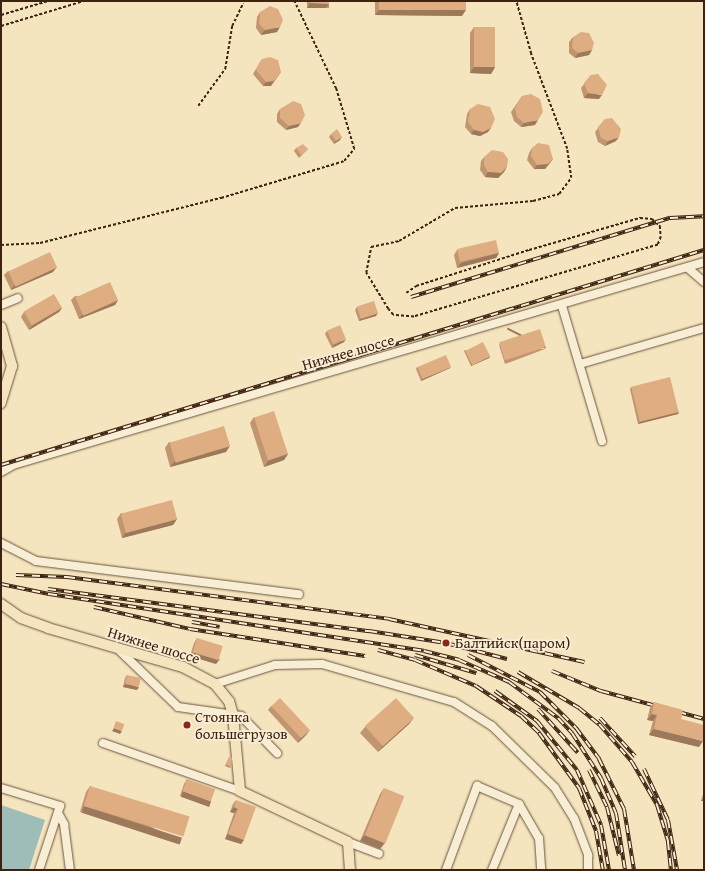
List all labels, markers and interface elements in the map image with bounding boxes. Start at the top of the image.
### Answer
street label: Нижнее шоссе [300,330,396,374]
street label: Нижнее шоссе [106,622,202,668]
place label: Балтийск(паром) [455,634,570,652]
marker: Балтийск(паром) [440,637,452,649]
place label: Стоянка большегрузов [195,707,288,742]
marker: Стоянка большегрузов [182,720,192,730]

